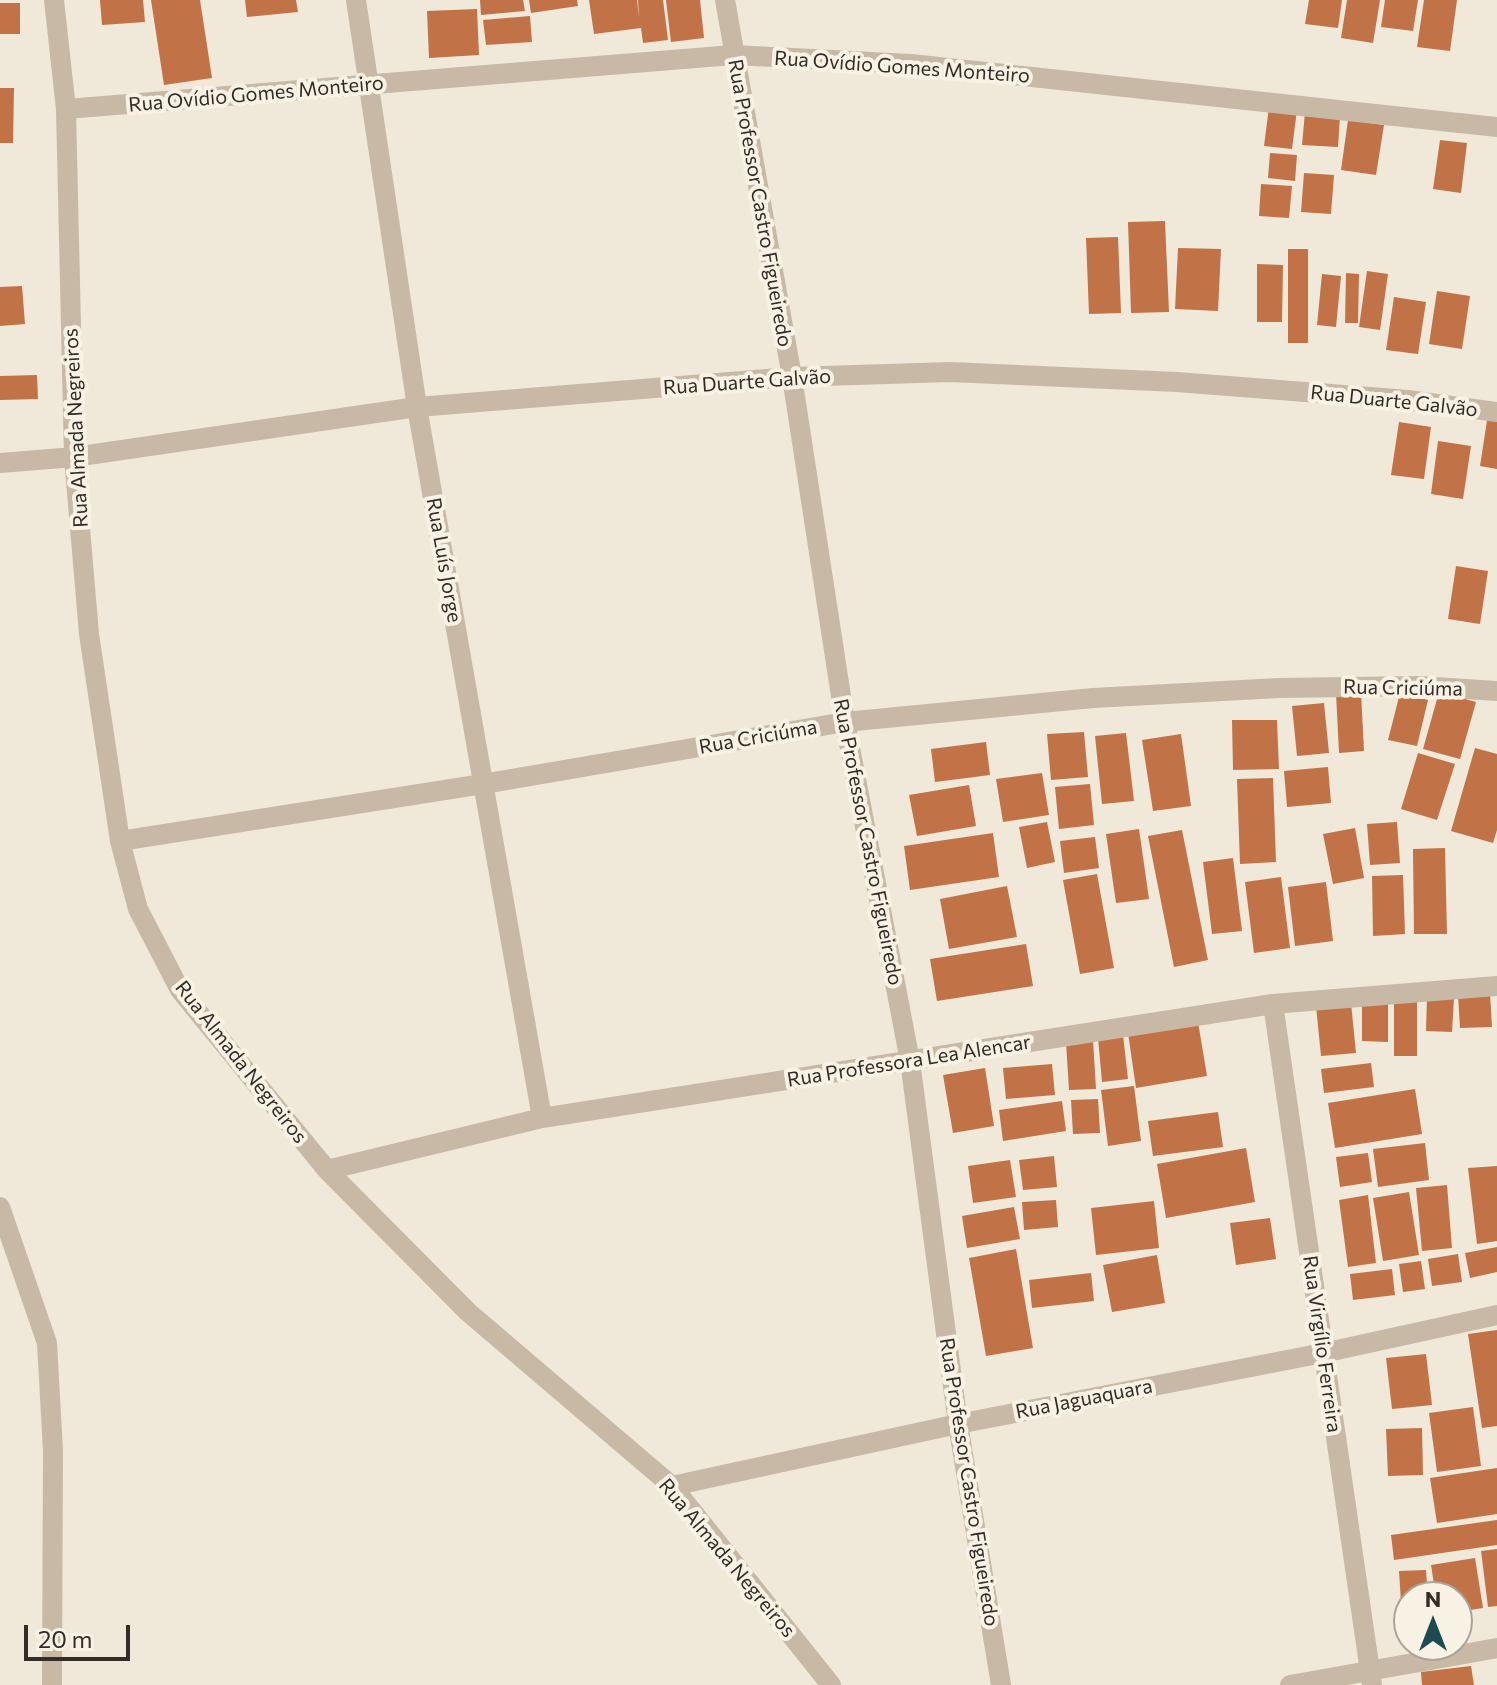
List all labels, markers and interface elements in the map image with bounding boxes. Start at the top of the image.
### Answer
street label: Rua Ovídio Gomes Monteiro [773,46,1031,88]
street label: Rua Professor Castro Figueiredo [723,57,797,349]
street label: Rua Ovídio Gomes Monteiro [127,71,385,117]
street label: Rua Almada Negreiros [59,328,93,528]
street label: Rua Duarte Galvão [662,364,832,400]
street label: Rua Duarte Galvão [1309,380,1479,422]
street label: Rua Luís Jorge [421,496,467,624]
street label: Rua Criciúma [1343,675,1463,701]
street label: Rua Professor Castro Figueiredo [828,697,908,987]
street label: Rua Criciúma [697,715,819,759]
street label: Rua Almada Negreiros [170,976,312,1148]
street label: Rua Professora Lea Alencar [785,1030,1033,1092]
street label: Rua Virgílio Ferreira [1298,1254,1346,1434]
street label: Rua Professor Castro Figueiredo [934,1336,1004,1628]
street label: Rua Jaguaquara [1013,1374,1155,1424]
street label: Rua Almada Negreiros [654,1474,800,1642]
north arrow [1393,1581,1473,1661]
text: N [1425,1585,1441,1612]
scale bar [28,1609,134,1659]
text: 20 m [38,1624,92,1653]

